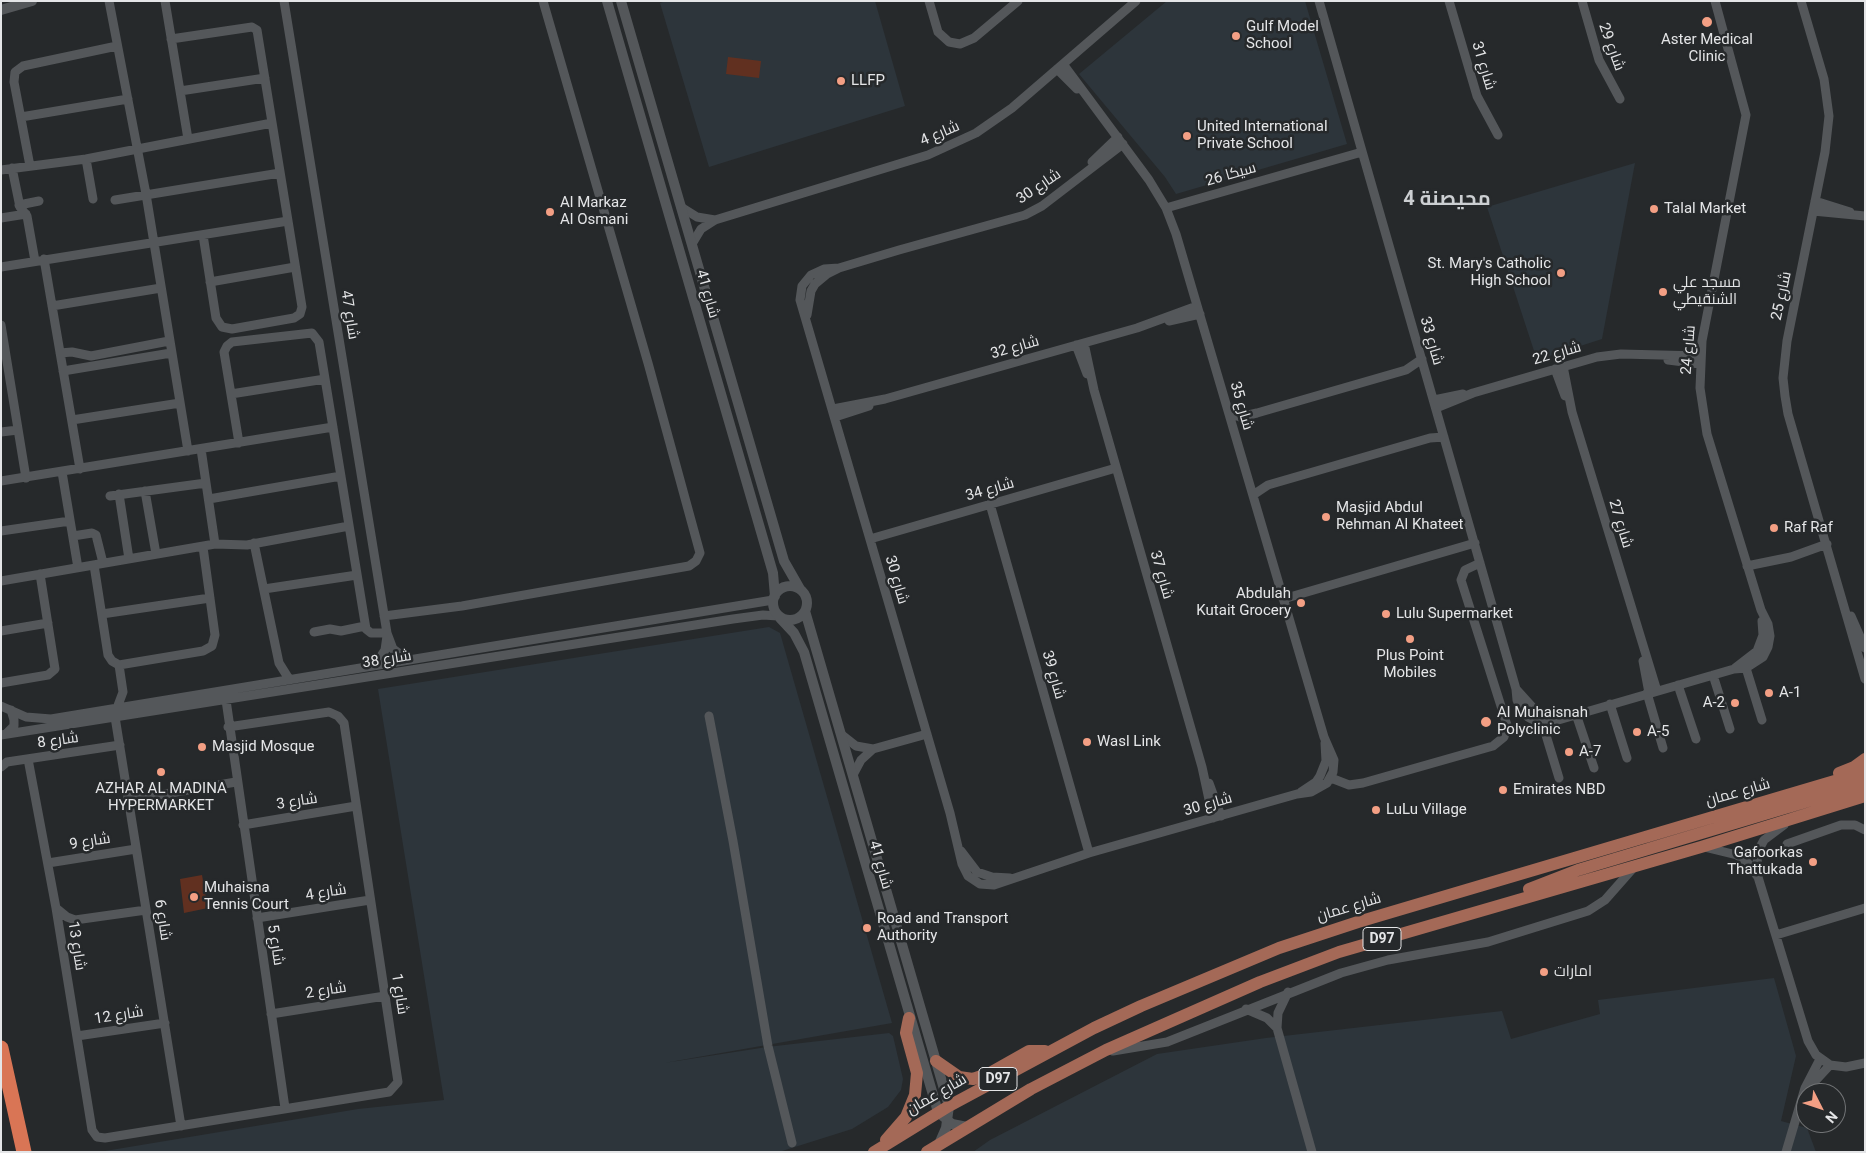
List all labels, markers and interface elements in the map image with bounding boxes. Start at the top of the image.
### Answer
marker: Aster Medical Clinic [1700,15,1714,29]
place label: Gulf Model School [1246,18,1319,53]
street label: شارع 29 [1594,21,1628,73]
marker: Gulf Model School [1230,30,1242,42]
place label: Aster Medical Clinic [1661,31,1753,66]
street label: شارع 31 [1467,40,1499,92]
place label: LLFP [851,72,885,90]
marker: LLFP [835,75,847,87]
street label: شارع 4 [918,118,962,150]
place label: United International Private School [1197,118,1328,153]
marker: United International Private School [1181,130,1193,142]
street label: سيكا 26 [1204,159,1258,191]
street label: شارع 30 [1013,166,1065,208]
district label: محيصنة 4 [1403,188,1491,212]
place label: Al Markaz Al Osmani [560,194,628,229]
place label: Talal Market [1664,200,1746,218]
marker: Talal Market [1648,203,1660,215]
marker: Al Markaz Al Osmani [544,206,556,218]
place label: St. Mary's Catholic High School [1428,255,1551,290]
marker: St. Mary's Catholic High School [1555,267,1567,279]
street label: شارع 41 [692,268,722,320]
street label: شارع 25 [1768,270,1796,322]
place label: مسجد علي الشنقيطي [1673,274,1741,309]
marker: مسجد علي الشنقيطي [1657,286,1669,298]
street label: شارع 47 [336,289,362,341]
street label: شارع 33 [1416,315,1446,367]
street label: شارع 24 [1678,324,1700,376]
street label: شارع 32 [989,333,1041,363]
street label: شارع 22 [1531,339,1583,369]
street label: شارع 35 [1226,380,1256,432]
street label: شارع 34 [964,475,1016,505]
street label: شارع 27 [1604,498,1636,550]
place label: Masjid Abdul Rehman Al Khateet [1336,499,1463,534]
marker: Masjid Abdul Rehman Al Khateet [1320,511,1332,523]
place label: Raf Raf [1784,519,1833,537]
marker: Raf Raf [1768,522,1780,534]
street label: شارع 37 [1146,549,1176,601]
street label: شارع 30 [881,554,911,606]
place label: Abdulah Kutait Grocery [1196,585,1291,620]
marker: Abdulah Kutait Grocery [1295,597,1307,609]
place label: Lulu Supermarket [1396,605,1513,623]
marker: Lulu Supermarket [1380,608,1392,620]
marker: Plus Point Mobiles [1404,633,1416,645]
street label: شارع 38 [361,647,413,673]
place label: Plus Point Mobiles [1376,647,1444,682]
street label: شارع 39 [1038,649,1068,701]
place label: A-1 [1779,684,1801,702]
marker: A-1 [1763,687,1775,699]
place label: A-2 [1703,694,1725,712]
marker: A-2 [1729,697,1741,709]
place label: Al Muhaisnah Polyclinic [1497,704,1588,739]
marker: Al Muhaisnah Polyclinic [1479,715,1493,729]
place label: A-5 [1647,723,1669,741]
marker: A-5 [1631,726,1643,738]
street label: شارع 8 [36,729,80,753]
place label: Wasl Link [1097,733,1161,751]
marker: Wasl Link [1081,736,1093,748]
place label: Masjid Mosque [212,738,315,756]
marker: Masjid Mosque [196,741,208,753]
place label: A-7 [1579,743,1601,761]
marker: A-7 [1563,746,1575,758]
marker: AZHAR AL MADINA HYPERMARKET [155,766,167,778]
street label: شارع عمان [1704,775,1772,811]
place label: AZHAR AL MADINA HYPERMARKET [95,780,227,815]
place label: Emirates NBD [1513,781,1605,799]
marker: Emirates NBD [1497,784,1509,796]
street label: شارع 3 [275,790,319,814]
street label: شارع 30 [1182,790,1234,820]
place label: LuLu Village [1386,801,1467,819]
marker: LuLu Village [1370,804,1382,816]
street label: شارع 9 [68,830,112,854]
street label: شارع 41 [865,839,895,891]
place label: Gafoorkas Thattukada [1727,844,1803,879]
marker: Gafoorkas Thattukada [1807,856,1819,868]
place label: Muhaisna Tennis Court [204,879,289,914]
street label: شارع 4 [304,881,348,905]
street label: شارع عمان [1315,890,1383,926]
marker: Muhaisna Tennis Court [188,891,200,903]
street label: شارع 6 [150,898,174,942]
place label: Road and Transport Authority [877,910,1008,945]
street label: شارع 13 [63,920,89,972]
marker: Road and Transport Authority [861,922,873,934]
street label: شارع 5 [263,923,287,967]
road number: D97 [1363,928,1401,951]
place label: امارات [1554,963,1592,981]
marker: امارات [1538,966,1550,978]
street label: شارع 1 [387,972,411,1016]
street label: شارع 2 [304,979,348,1003]
street label: شارع 12 [93,1003,145,1029]
road number: D97 [979,1068,1017,1090]
street label: شارع عمان [904,1071,970,1119]
north arrow [1796,1083,1846,1133]
text: N [1822,1108,1841,1126]

